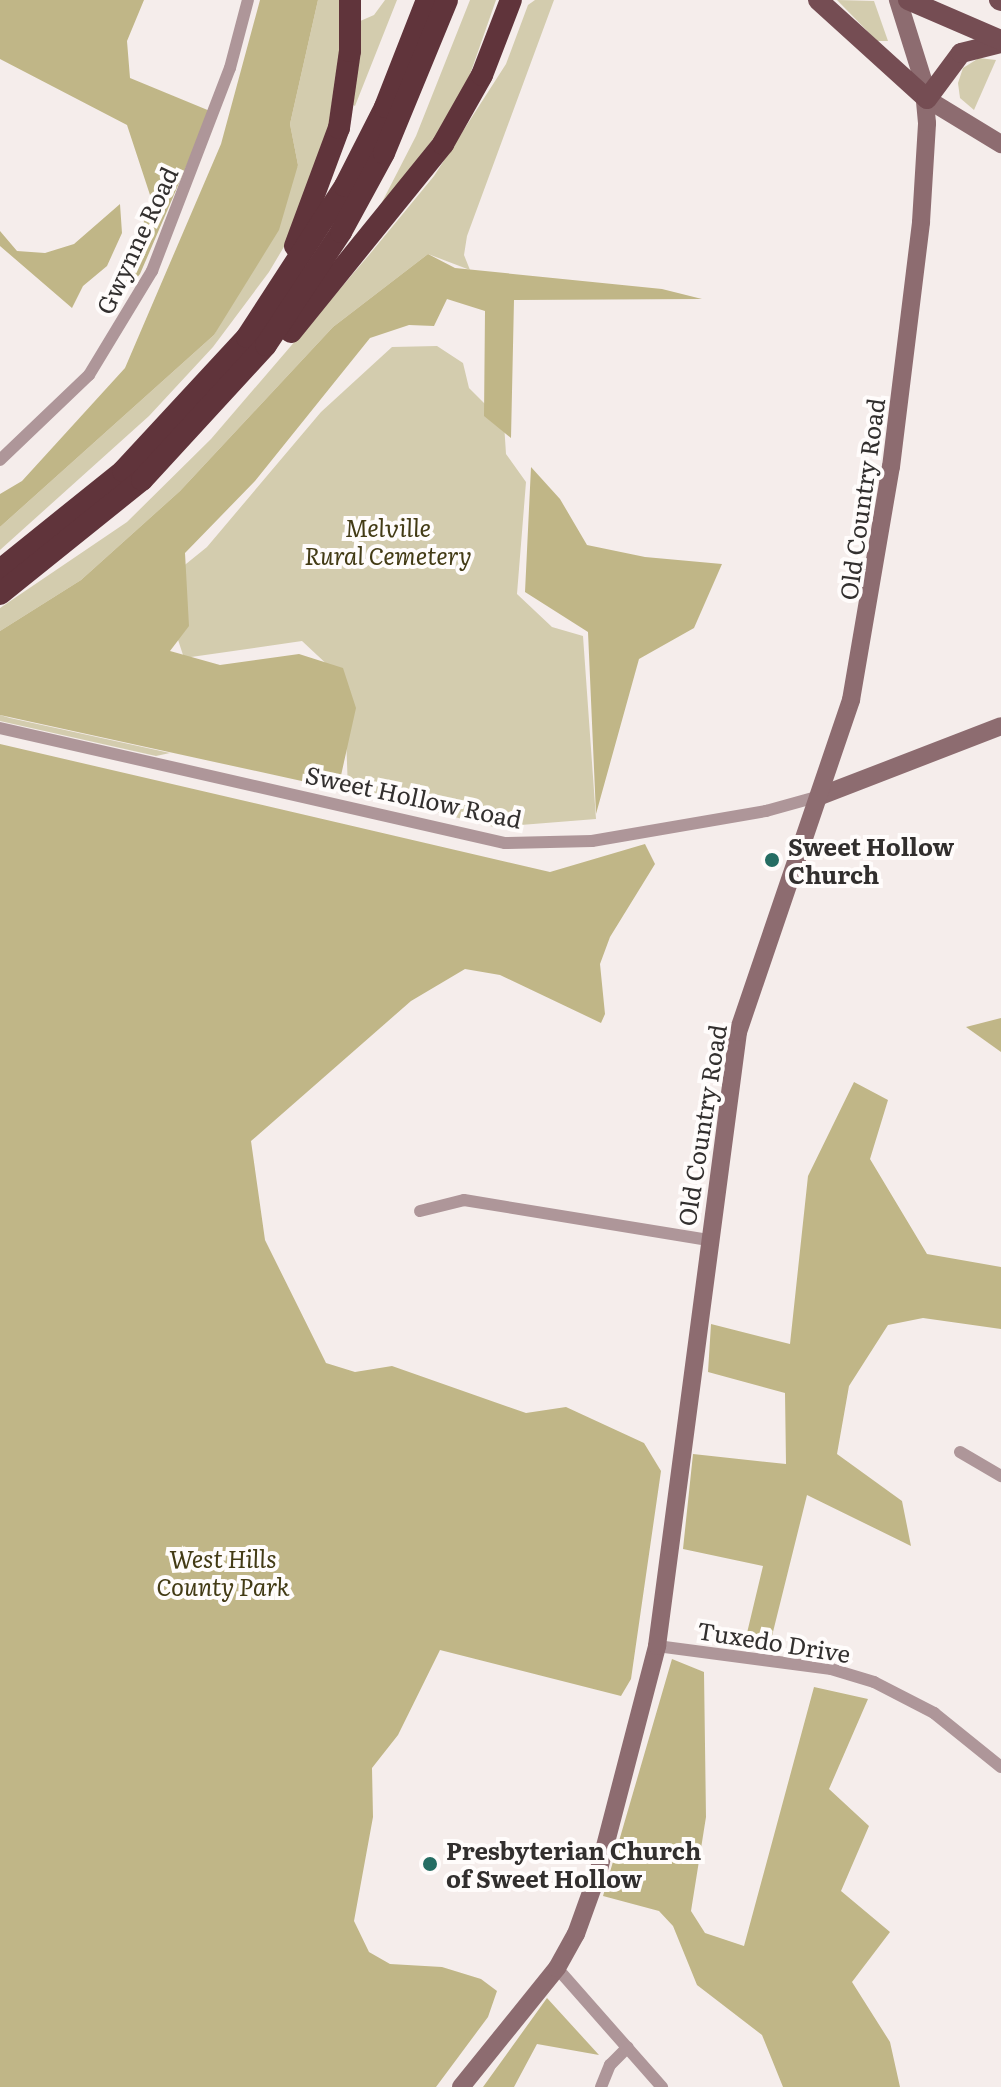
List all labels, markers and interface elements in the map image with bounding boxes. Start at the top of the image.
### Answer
street label: Gwynne Road [89,162,183,318]
street label: Old Country Road [833,396,889,602]
park label: Melville Rural Cemetery [304,513,472,569]
street label: Sweet Hollow Road [303,759,525,833]
place label: Sweet Hollow Church [788,832,954,888]
marker: Sweet Hollow Church [763,851,781,869]
street label: Old Country Road [671,1022,731,1228]
park label: West Hills County Park [156,1544,290,1600]
street label: Tuxedo Drive [695,1615,853,1667]
place label: Presbyterian Church of Sweet Hollow [446,1836,701,1892]
marker: Presbyterian Church of Sweet Hollow [421,1855,439,1873]

